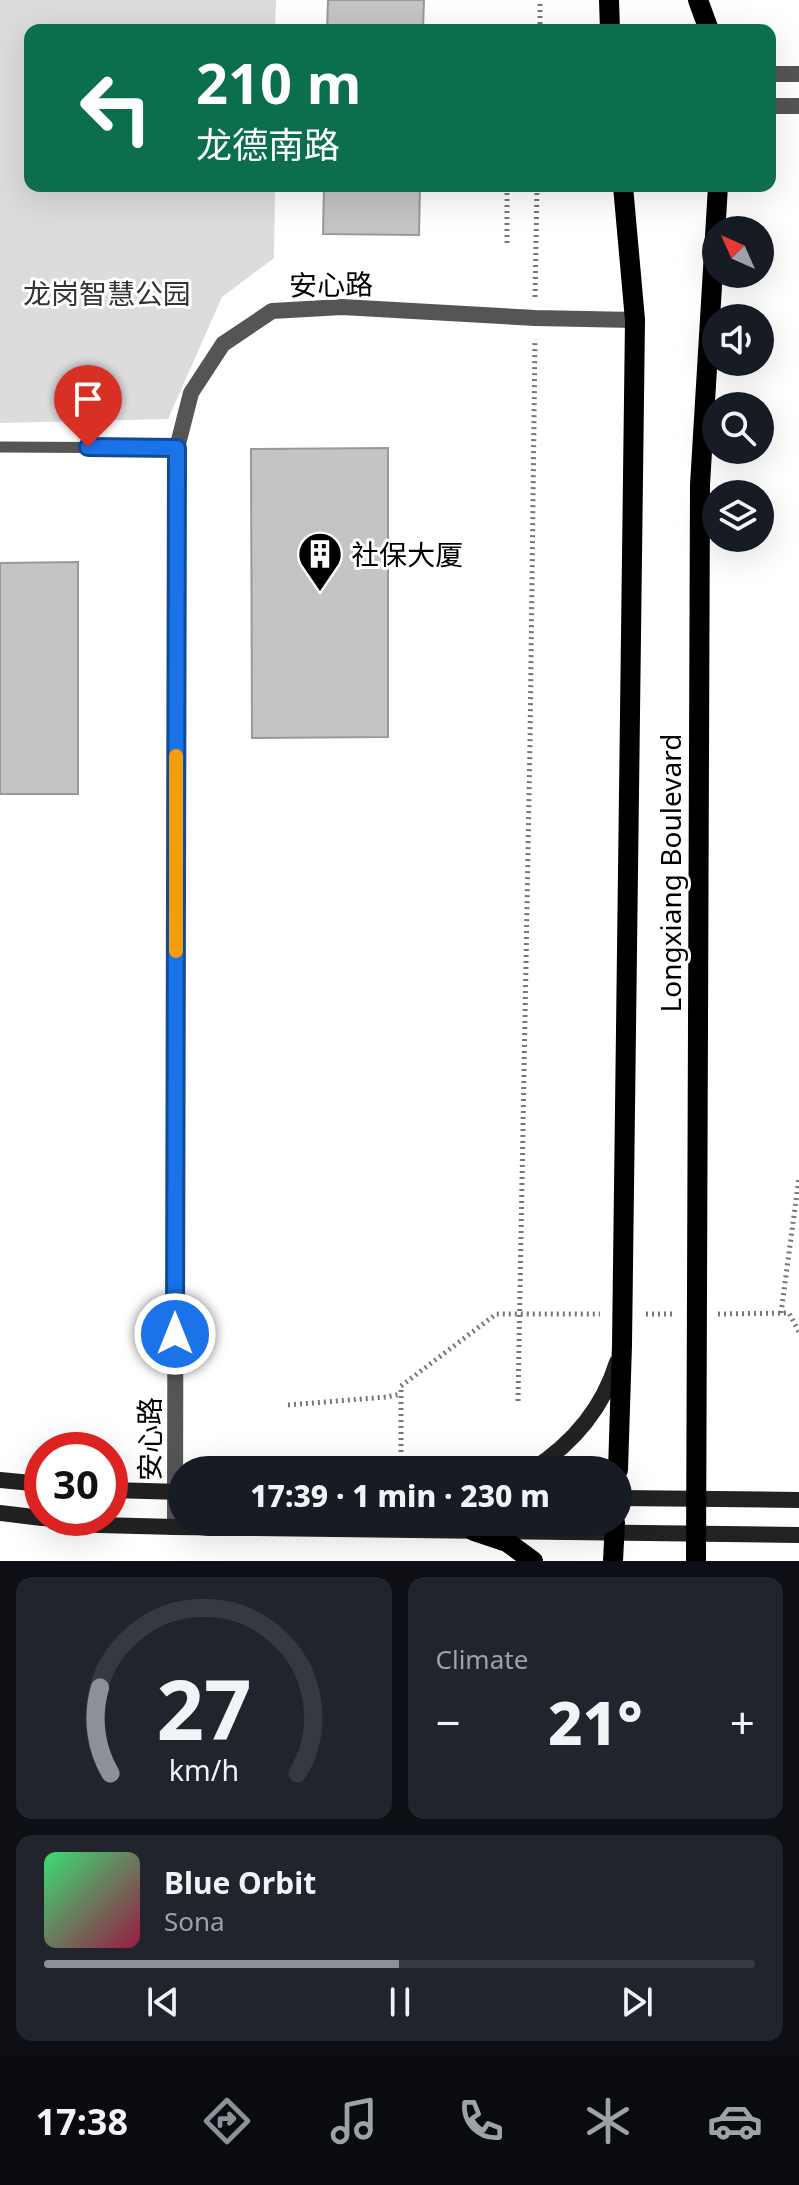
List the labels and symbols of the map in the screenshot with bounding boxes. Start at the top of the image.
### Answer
north arrow [702,216,774,288]
street label: 安心路 [289,264,373,304]
park label: 龙岗智慧公园 [23,274,191,312]
pin [54,365,122,447]
building icon: 社保大厦 [296,530,344,593]
place label: 社保大厦 [351,535,463,573]
street label: Longxiang Boulevard [651,734,689,1012]
position arrow [133,1292,217,1376]
street label: 安心路 [130,1397,168,1481]
speed limit sign: 30 [24,1432,128,1536]

